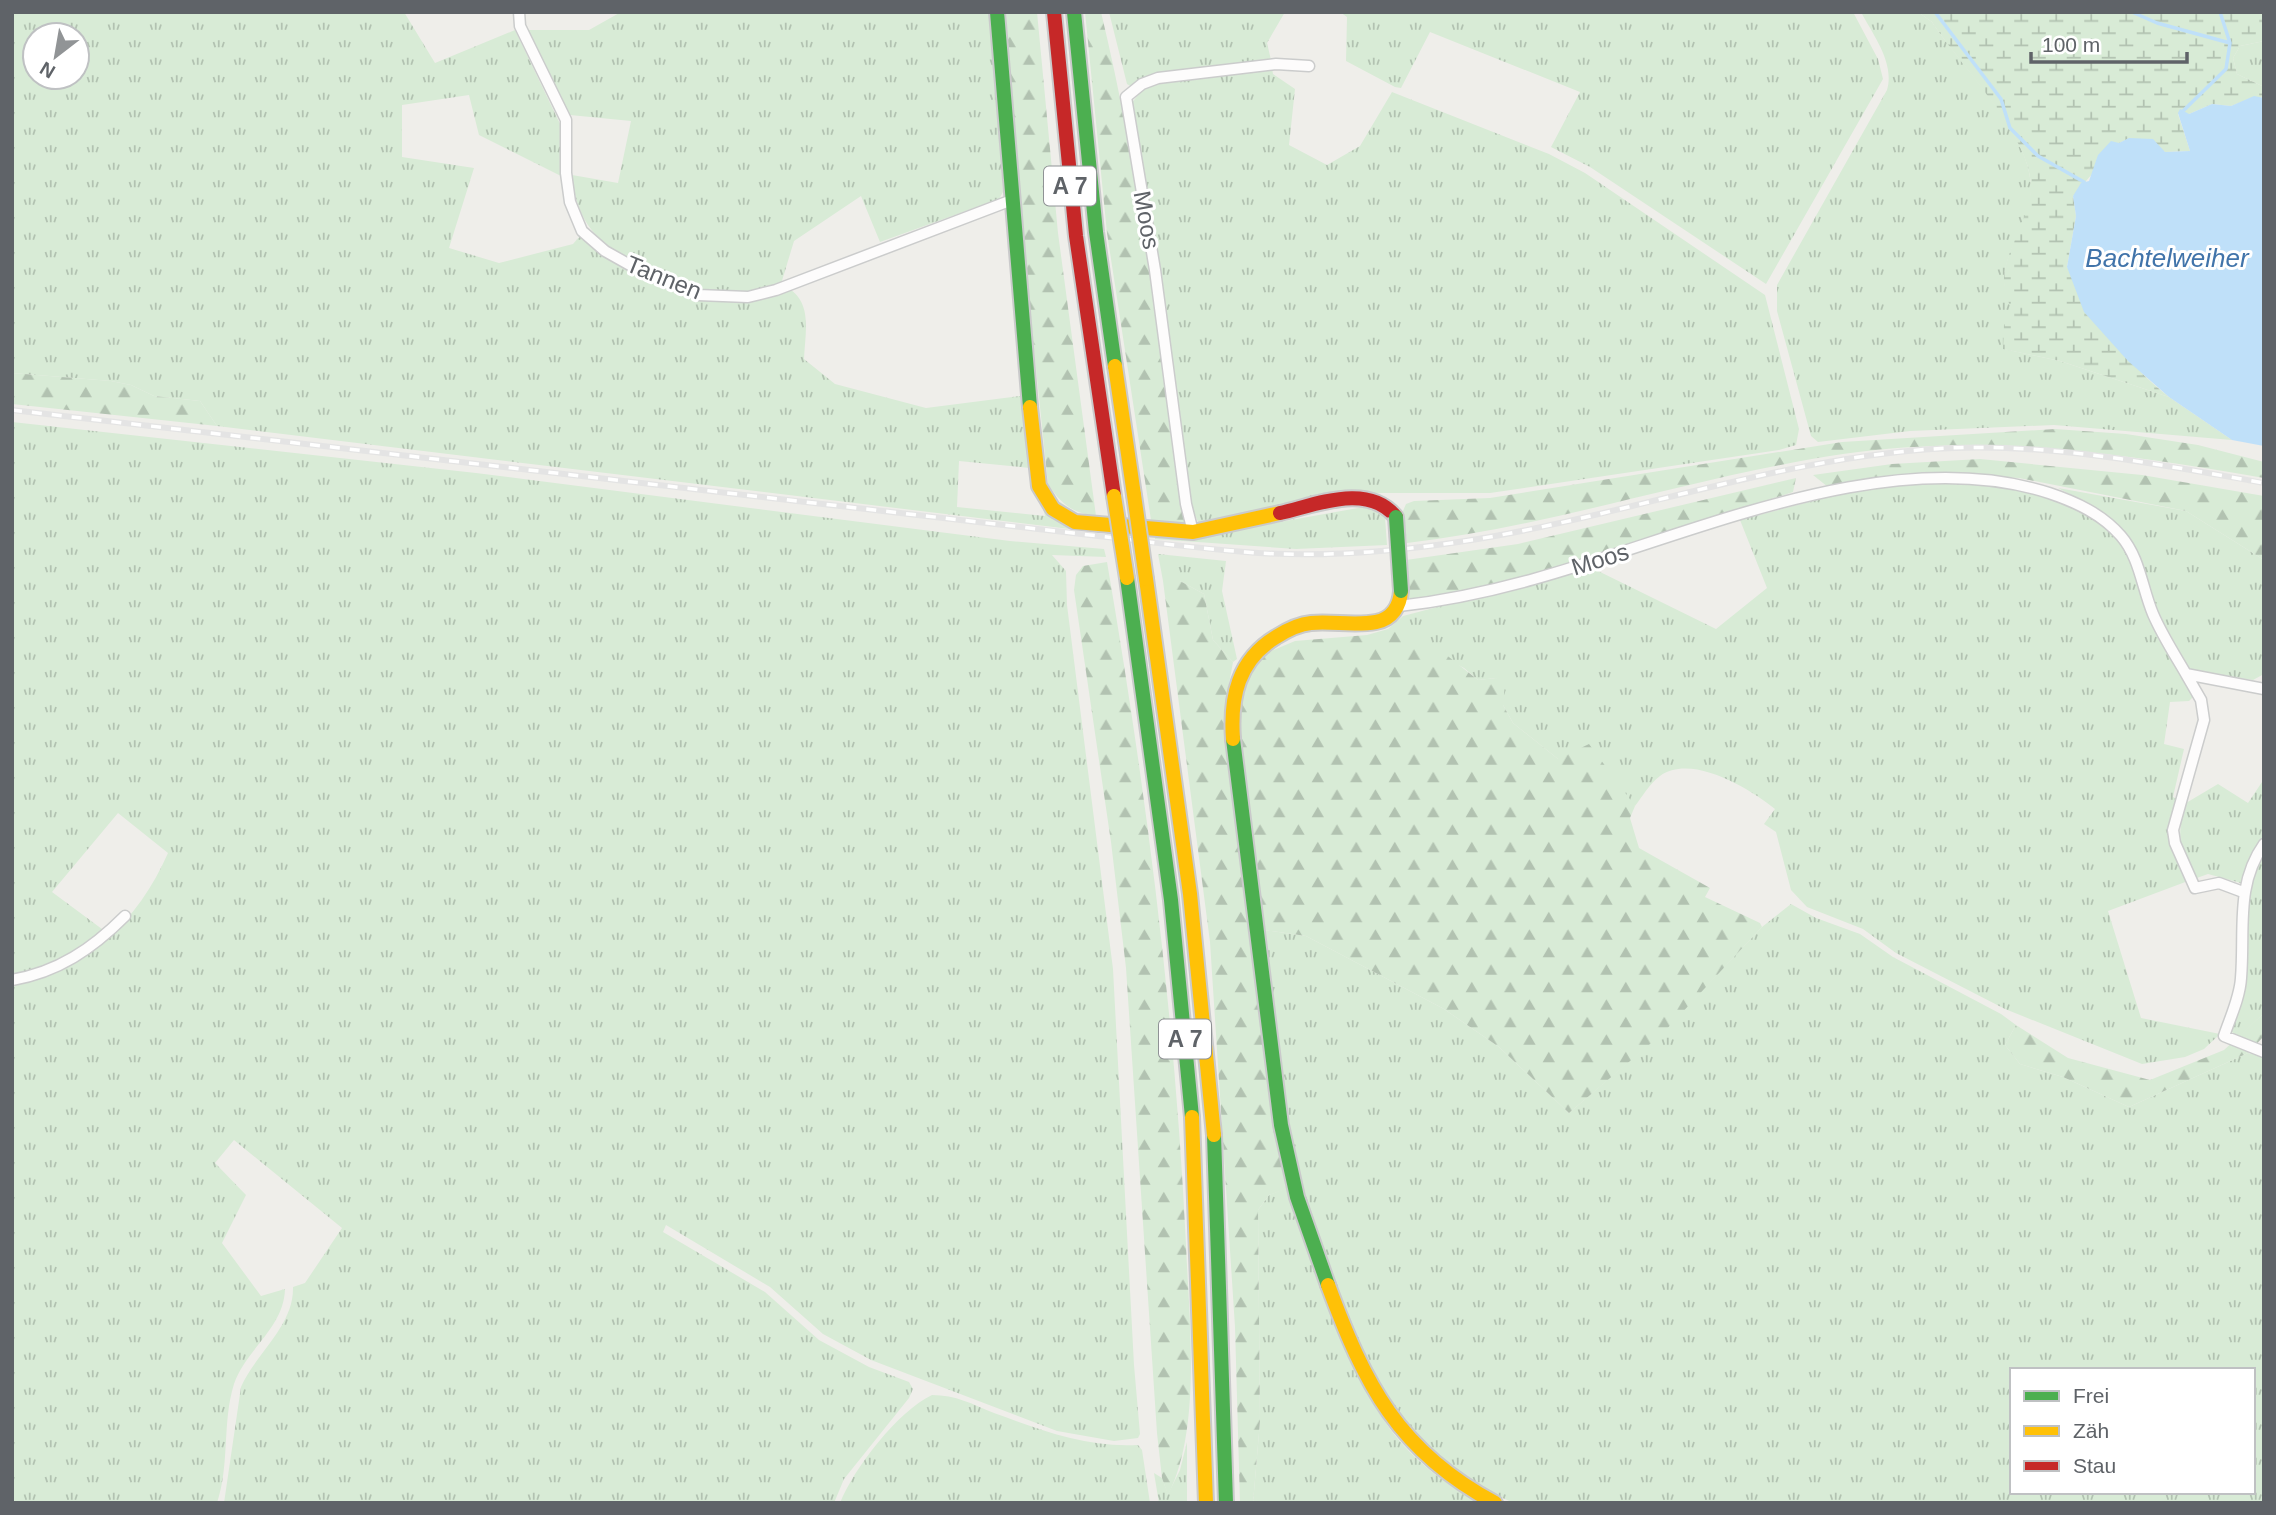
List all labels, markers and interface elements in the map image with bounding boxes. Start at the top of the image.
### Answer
north arrow [21,21,91,91]
scale bar [2031,21,2187,65]
text: 100 m [2042,33,2100,56]
text: N [36,58,59,83]
road number: A 7 [1044,167,1096,206]
street label: Moos [1129,189,1165,251]
water label: Bachtelweiher [2085,243,2250,273]
street label: Tannen [622,250,706,304]
street label: Moos [1568,538,1632,580]
road number: A 7 [1159,1020,1211,1058]
legend [2010,1368,2255,1494]
text: Frei [2073,1384,2109,1407]
text: Zäh [2073,1419,2109,1442]
text: Stau [2073,1454,2116,1477]

